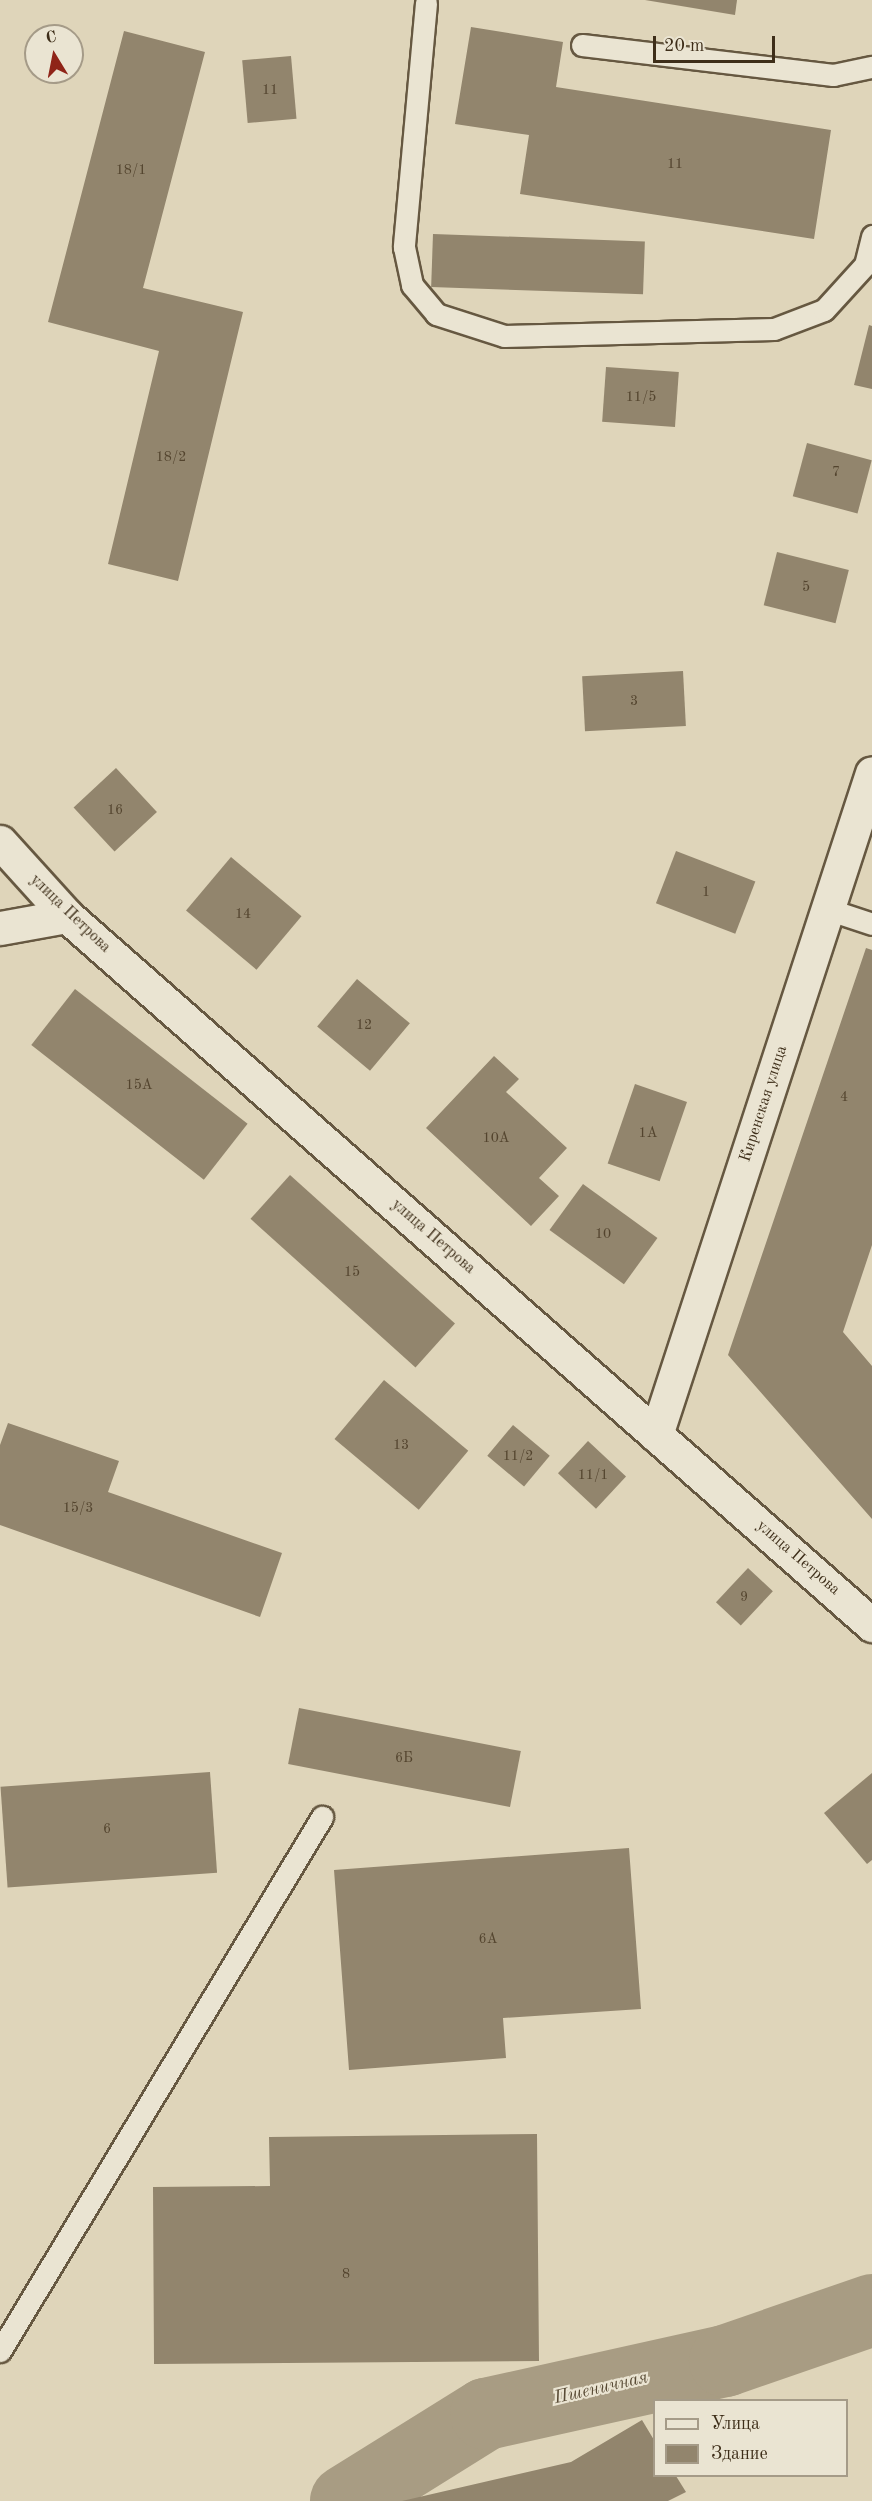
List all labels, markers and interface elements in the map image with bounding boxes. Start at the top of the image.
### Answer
north arrow [24,24,84,84]
scale bar [656,24,778,62]
text: С [45,29,58,47]
text: 20 m [664,37,704,55]
house number: 11 [262,82,278,98]
house number: 11 [667,156,683,172]
house number: 18/1 [116,162,146,178]
house number: 11/5 [626,389,656,405]
house number: 18/2 [156,449,186,465]
house number: 7 [832,464,840,480]
house number: 5 [802,579,810,595]
house number: 3 [630,693,638,709]
house number: 16 [107,802,123,818]
street label: улица Петрова [26,871,114,957]
house number: 1 [702,884,710,900]
house number: 14 [235,906,251,922]
house number: 12 [356,1017,372,1033]
street label: Киренская улица [736,1043,792,1165]
house number: 15А [126,1077,152,1093]
house number: 4 [840,1089,848,1105]
house number: 1А [639,1125,657,1141]
house number: 10А [483,1130,509,1146]
street label: улица Петрова [387,1195,479,1279]
house number: 10 [595,1226,611,1242]
house number: 15 [344,1264,360,1280]
house number: 13 [393,1437,409,1453]
house number: 11/2 [503,1448,533,1464]
house number: 11/1 [578,1467,608,1483]
house number: 15/3 [63,1500,93,1516]
street label: улица Петрова [752,1516,844,1600]
house number: 9 [740,1589,748,1605]
house number: 6Б [395,1750,413,1766]
house number: 6 [103,1821,111,1837]
house number: 6А [479,1931,497,1947]
house number: 8 [342,2266,350,2282]
water label: Пшеничная [552,2367,650,2409]
legend [653,2399,848,2477]
text: Улица [711,2415,760,2433]
text: Здание [711,2445,768,2463]

